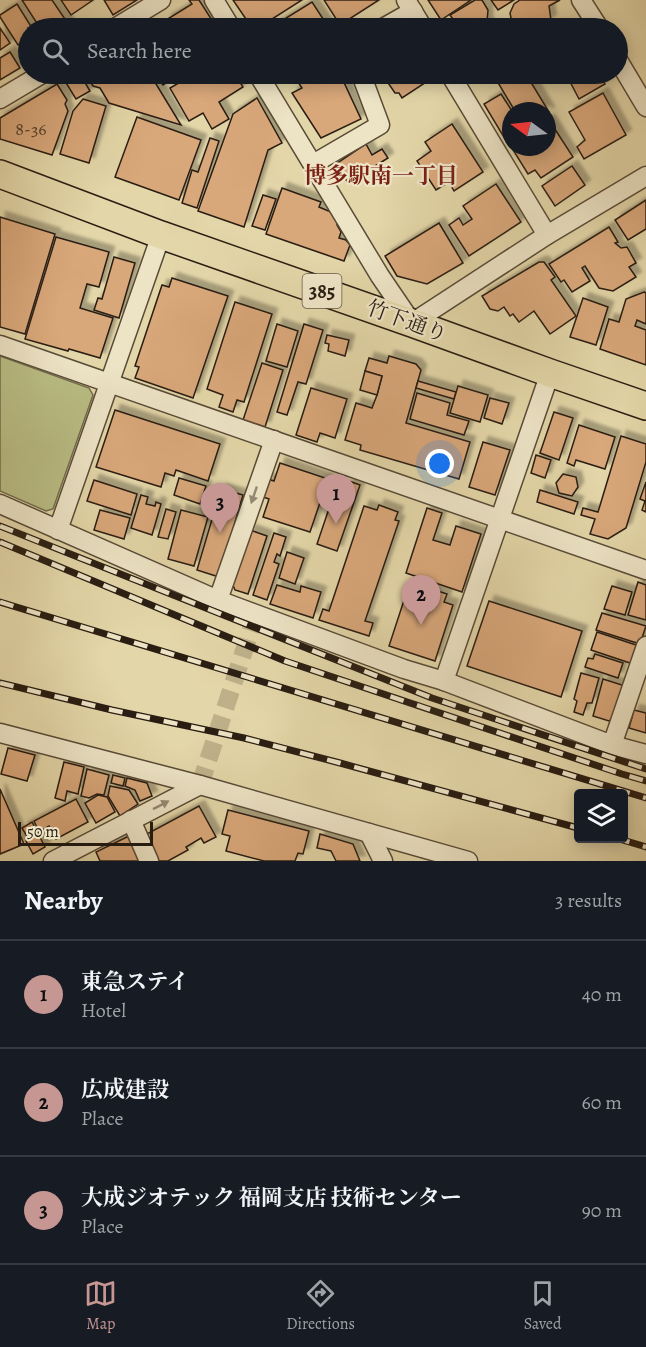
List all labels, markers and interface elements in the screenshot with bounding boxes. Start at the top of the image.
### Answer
search box [18,18,628,84]
icon: search [39,35,72,68]
text: Search here [87,36,192,66]
north arrow [502,102,556,156]
house number: 8-36 [15,117,47,141]
district label: 博多駅南一丁目 [304,161,458,191]
road number: 385 [302,274,342,308]
street label: 竹下通り [363,293,451,349]
your location [425,449,454,478]
pin: 1 [316,474,356,524]
pin: 3 [200,484,240,533]
one-way arrow [249,486,259,504]
pin: 2 [402,576,440,625]
map controls [574,789,628,843]
button: layers [574,789,628,843]
one-way arrow [152,800,170,810]
scale bar [18,819,153,846]
text: 50 m [27,821,59,843]
text: Nearby [24,883,103,918]
text: 3 results [555,887,622,914]
text: 東急ステイ [81,967,189,997]
text: 1 [40,981,47,1008]
text: 40 m [582,981,622,1008]
text: Hotel [81,997,126,1024]
text: 広成建設 [81,1075,169,1105]
text: 2 [39,1089,48,1116]
text: 60 m [582,1089,622,1116]
text: Place [81,1105,123,1132]
text: 大成ジオテック 福岡支店 技術センター [81,1183,462,1213]
text: 3 [39,1197,48,1224]
text: 90 m [582,1197,622,1224]
text: Place [81,1213,123,1240]
tab: Map [84,1277,117,1335]
tab: Directions [286,1277,355,1335]
tab: Saved [524,1277,562,1335]

